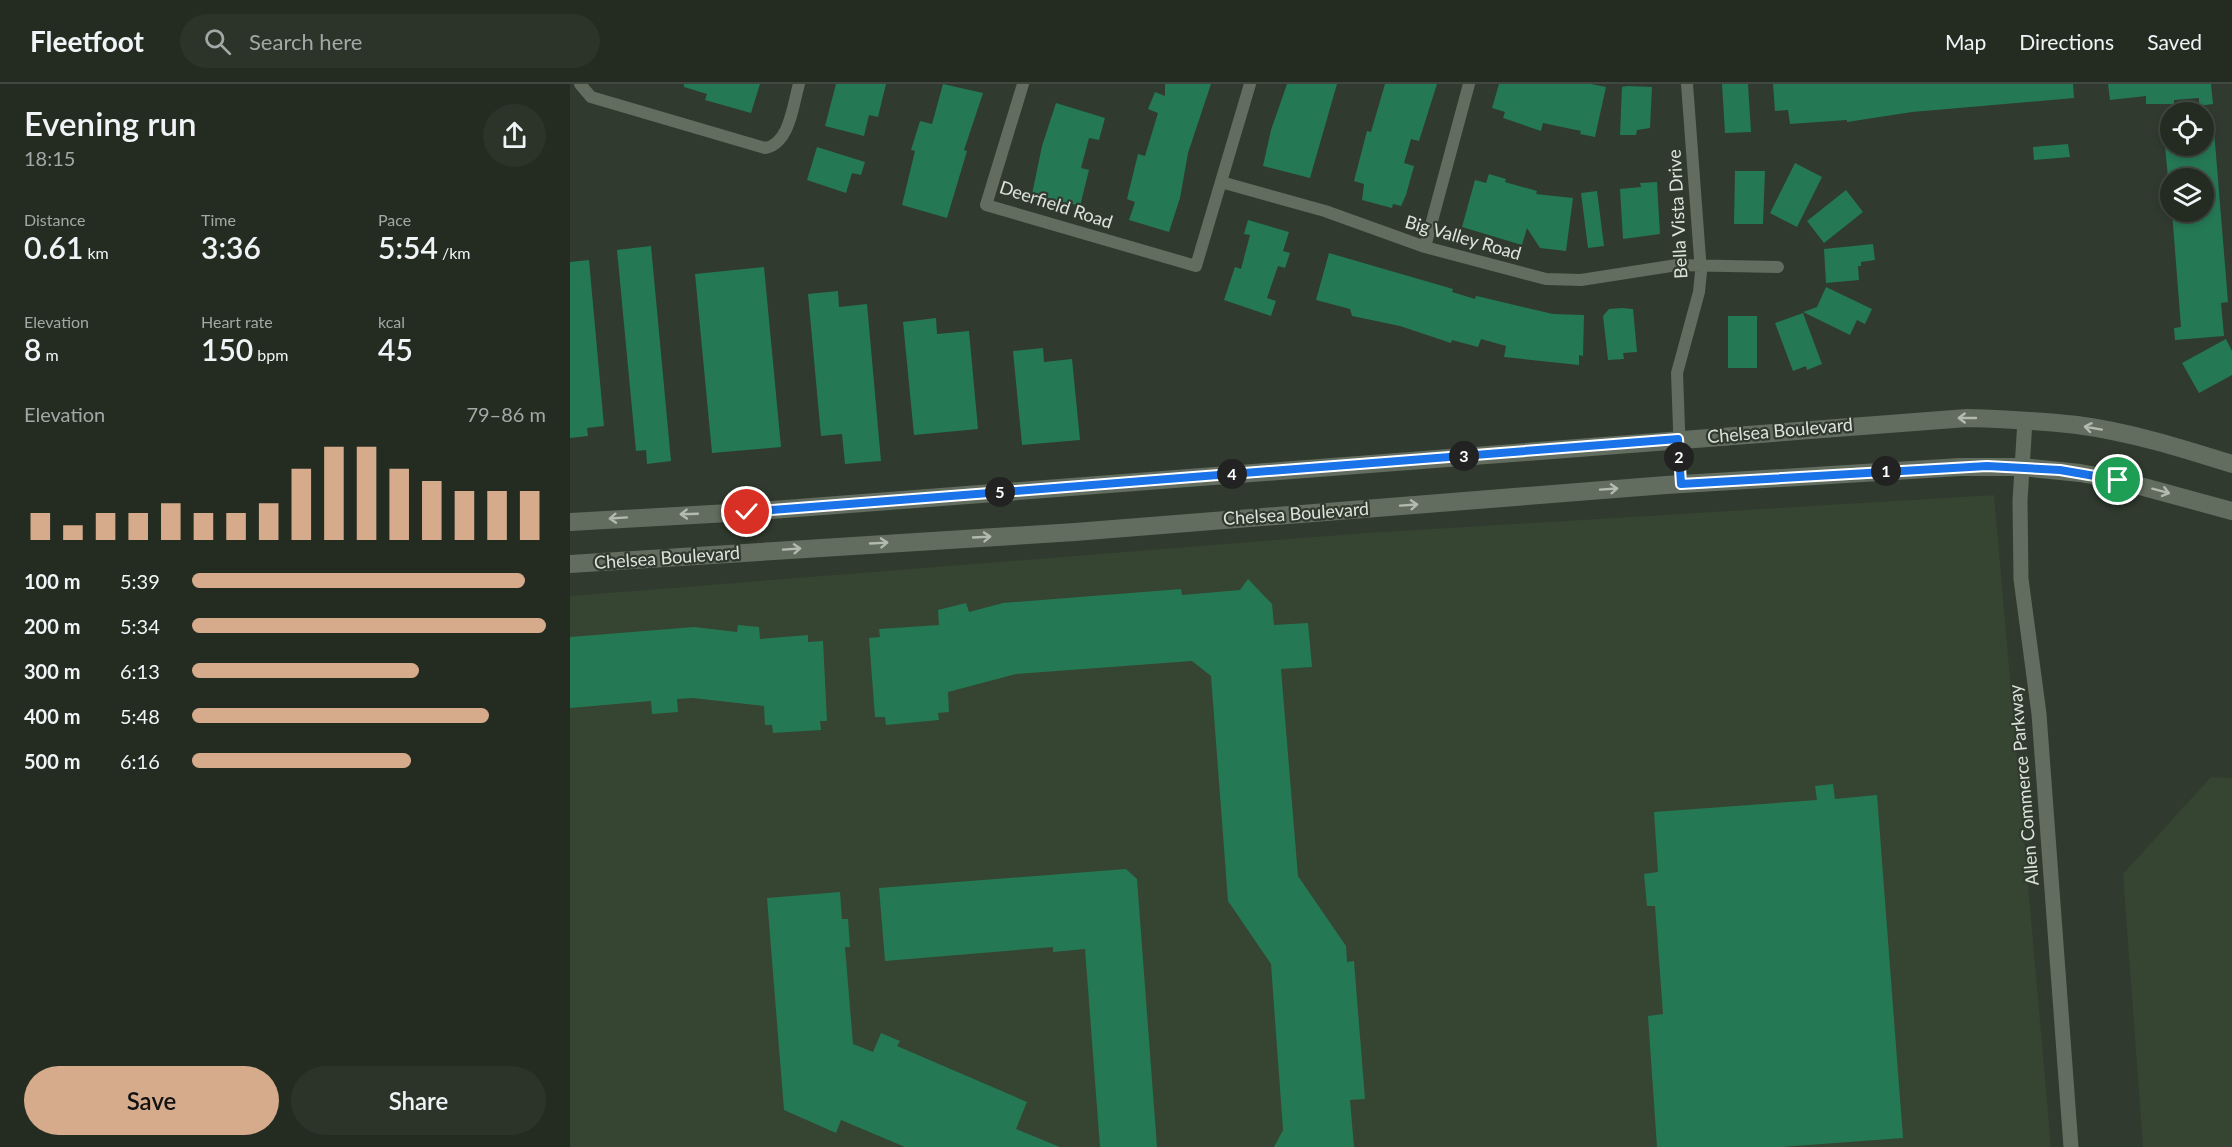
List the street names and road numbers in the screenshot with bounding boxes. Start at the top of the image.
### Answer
street label: Bella Vista Drive [1663,149,1691,279]
street label: Deerfield Road [997,175,1116,233]
street label: Big Valley Road [1403,210,1524,264]
street label: Chelsea Boulevard [1706,413,1854,447]
street label: Chelsea Boulevard [1222,497,1370,529]
street label: Chelsea Boulevard [593,541,741,573]
street label: Allen Commerce Parkway [2003,683,2043,887]

